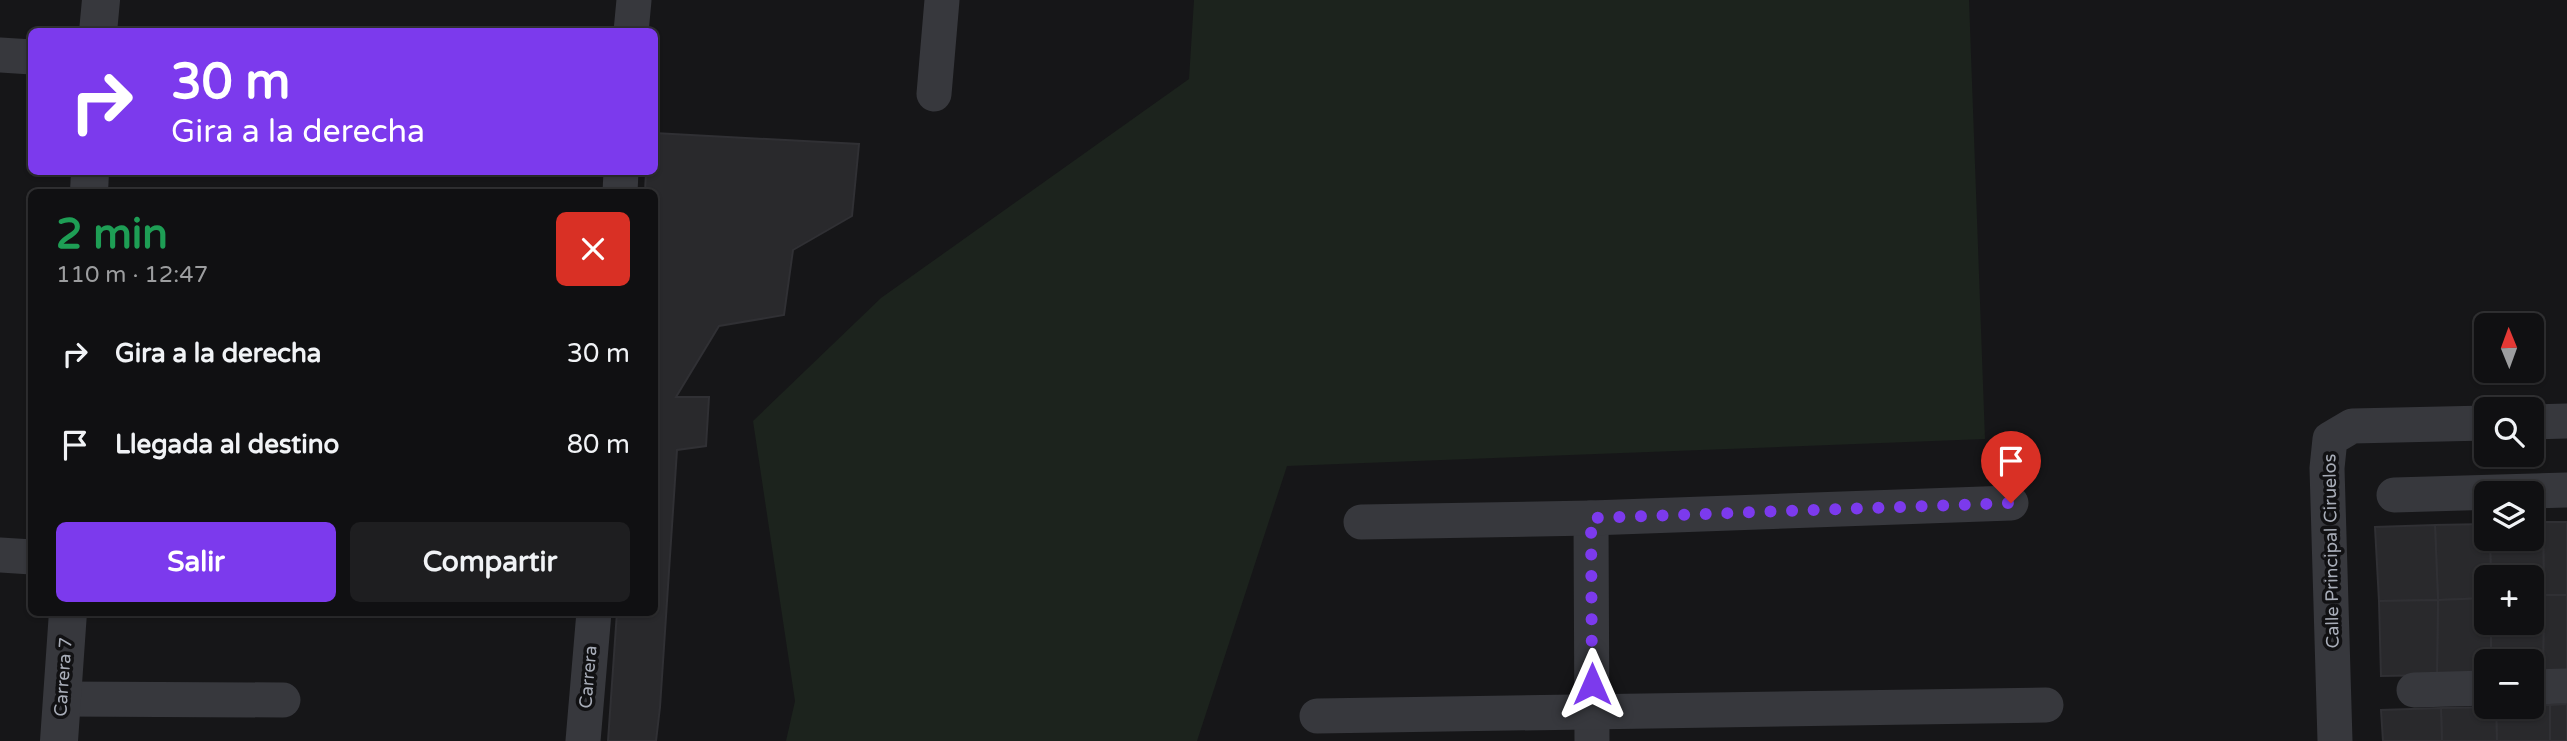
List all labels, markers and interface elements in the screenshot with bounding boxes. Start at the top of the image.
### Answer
text: 30 m [171,53,290,112]
icon: right [56,56,147,147]
text: Gira a la derecha [171,113,425,151]
text: 2 min [56,209,168,260]
button: close [556,212,630,286]
text: 110 m · 12:47 [56,261,208,289]
north arrow [2474,313,2544,383]
map controls [2474,313,2544,719]
icon: right [56,335,94,373]
text: Gira a la derecha [115,338,321,369]
text: 30 m [567,338,630,369]
button: search [2474,397,2544,467]
icon: arrive [56,426,94,464]
text: Llegada al destino [115,429,339,460]
text: 80 m [567,429,630,460]
pin [1981,431,2041,503]
icon: arrive [1992,442,2030,480]
street label: Calle Principal Ciruelos [2318,454,2344,648]
button: layers [2474,481,2544,551]
button: Salir [56,522,336,602]
button: Compartir [350,522,630,602]
button: + [2474,565,2544,635]
street label: Carrera 7 [49,637,77,717]
street label: Carrera [574,644,602,710]
position arrow [1555,647,1629,721]
button: − [2474,649,2544,719]

